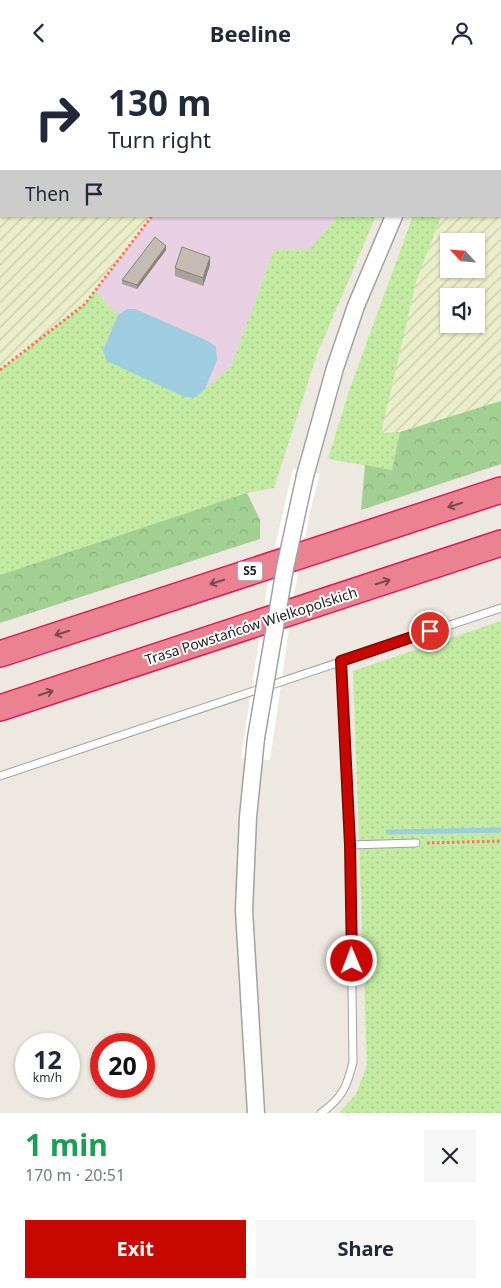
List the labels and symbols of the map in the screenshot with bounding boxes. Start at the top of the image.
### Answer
north arrow [440,233,485,277]
one-way arrow [447,501,463,510]
road number: S5 [238,561,262,581]
one-way arrow [209,577,225,587]
one-way arrow [375,577,391,587]
street label: Trasa Powstańców Wielkopolskich [142,582,359,669]
pin [409,610,451,652]
one-way arrow [55,629,71,638]
one-way arrow [38,688,54,697]
position arrow [325,934,377,986]
speed limit sign: 20 [90,1033,155,1098]

